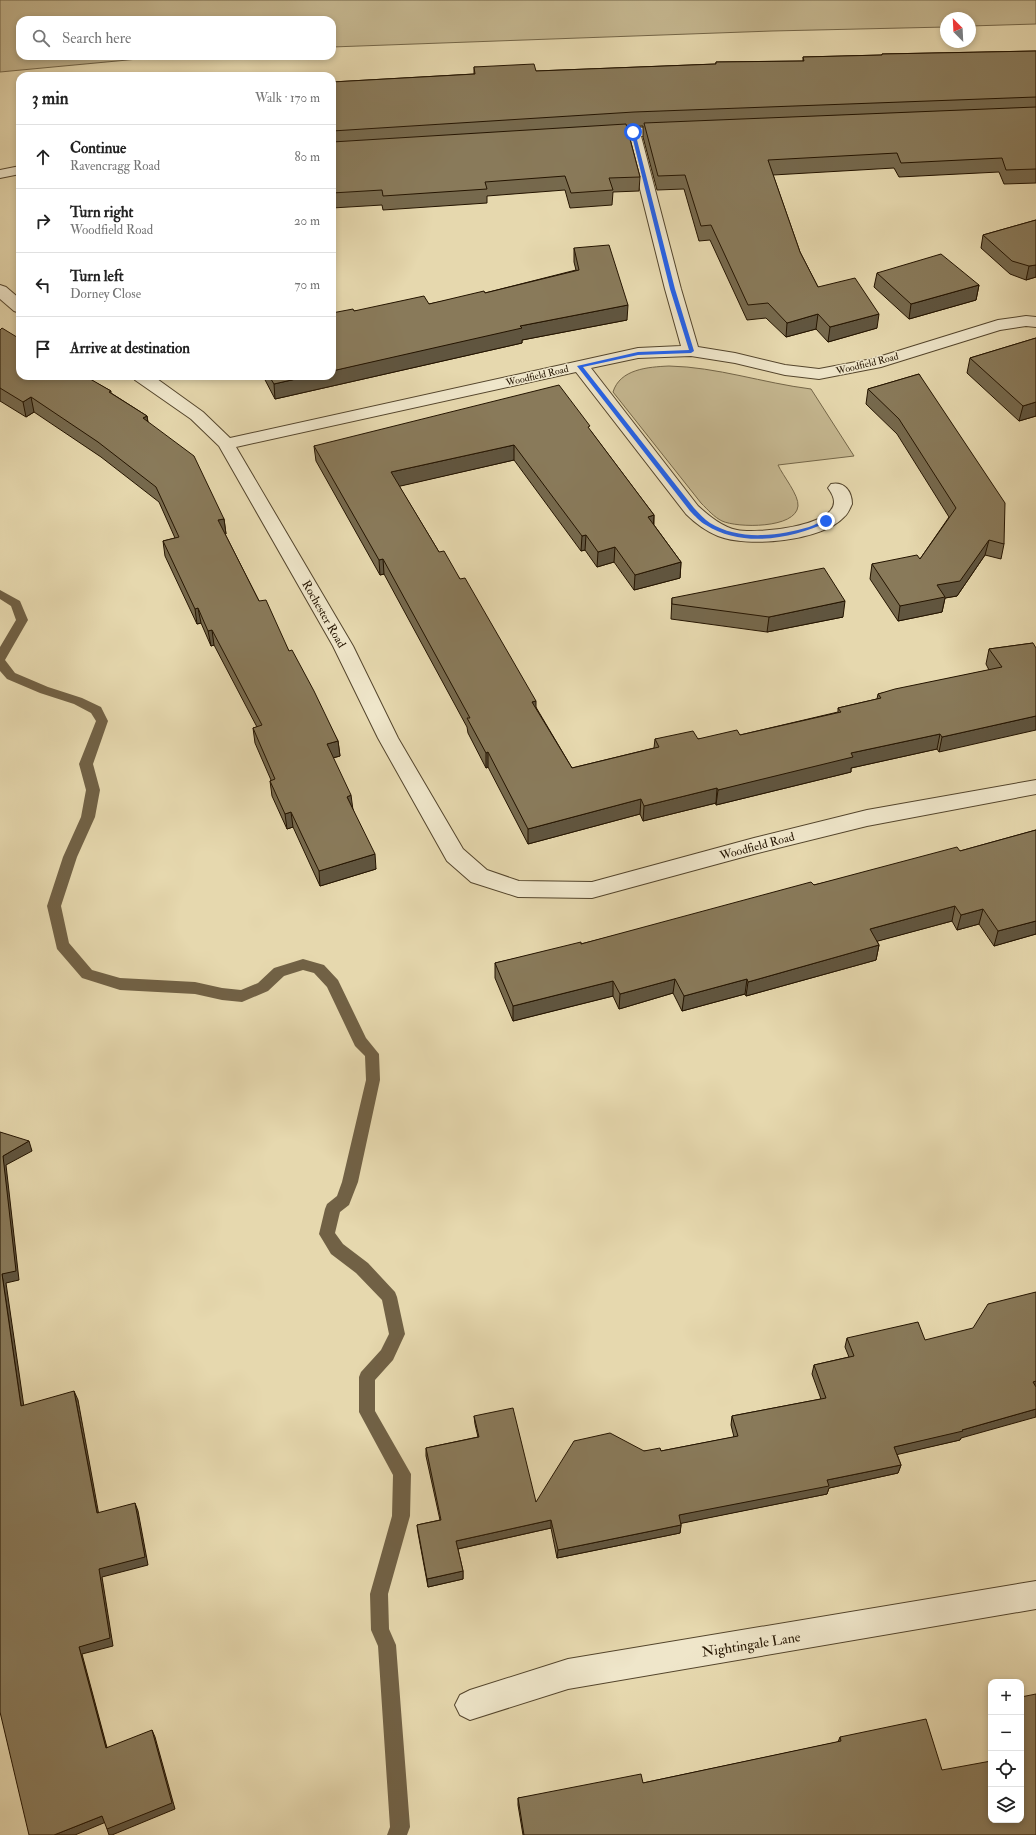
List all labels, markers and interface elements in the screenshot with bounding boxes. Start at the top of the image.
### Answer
north arrow [940,12,976,48]
search box [16,16,336,60]
icon: search [30,27,52,49]
text: Search here [62,29,131,48]
text: 3 min [32,88,69,109]
text: Walk · 170 m [255,90,320,106]
route start [624,123,642,141]
text: Continue [70,139,126,158]
icon: ahead [32,146,54,168]
text: 80 m [294,149,320,165]
text: Ravencragg Road [70,158,160,174]
text: Turn right [70,203,133,222]
icon: right [32,210,54,232]
text: 20 m [294,213,320,229]
text: Woodfield Road [70,222,153,238]
text: Turn left [70,267,124,286]
icon: left [32,274,54,296]
text: 70 m [295,277,320,293]
text: Dorney Close [70,286,141,302]
icon: arrive [32,338,54,360]
text: Arrive at destination [70,339,190,358]
street label: Woodfield Road [834,350,900,378]
street label: Woodfield Road [504,363,570,389]
route end [817,512,835,530]
street label: Rochester Road [298,578,349,651]
street label: Woodfield Road [717,829,796,864]
street label: Nightingale Lane [700,1628,802,1661]
map controls [988,1679,1024,1823]
button: + [988,1679,1024,1715]
button: − [988,1715,1024,1751]
button: locate [988,1751,1024,1787]
button: layers [988,1787,1024,1823]

